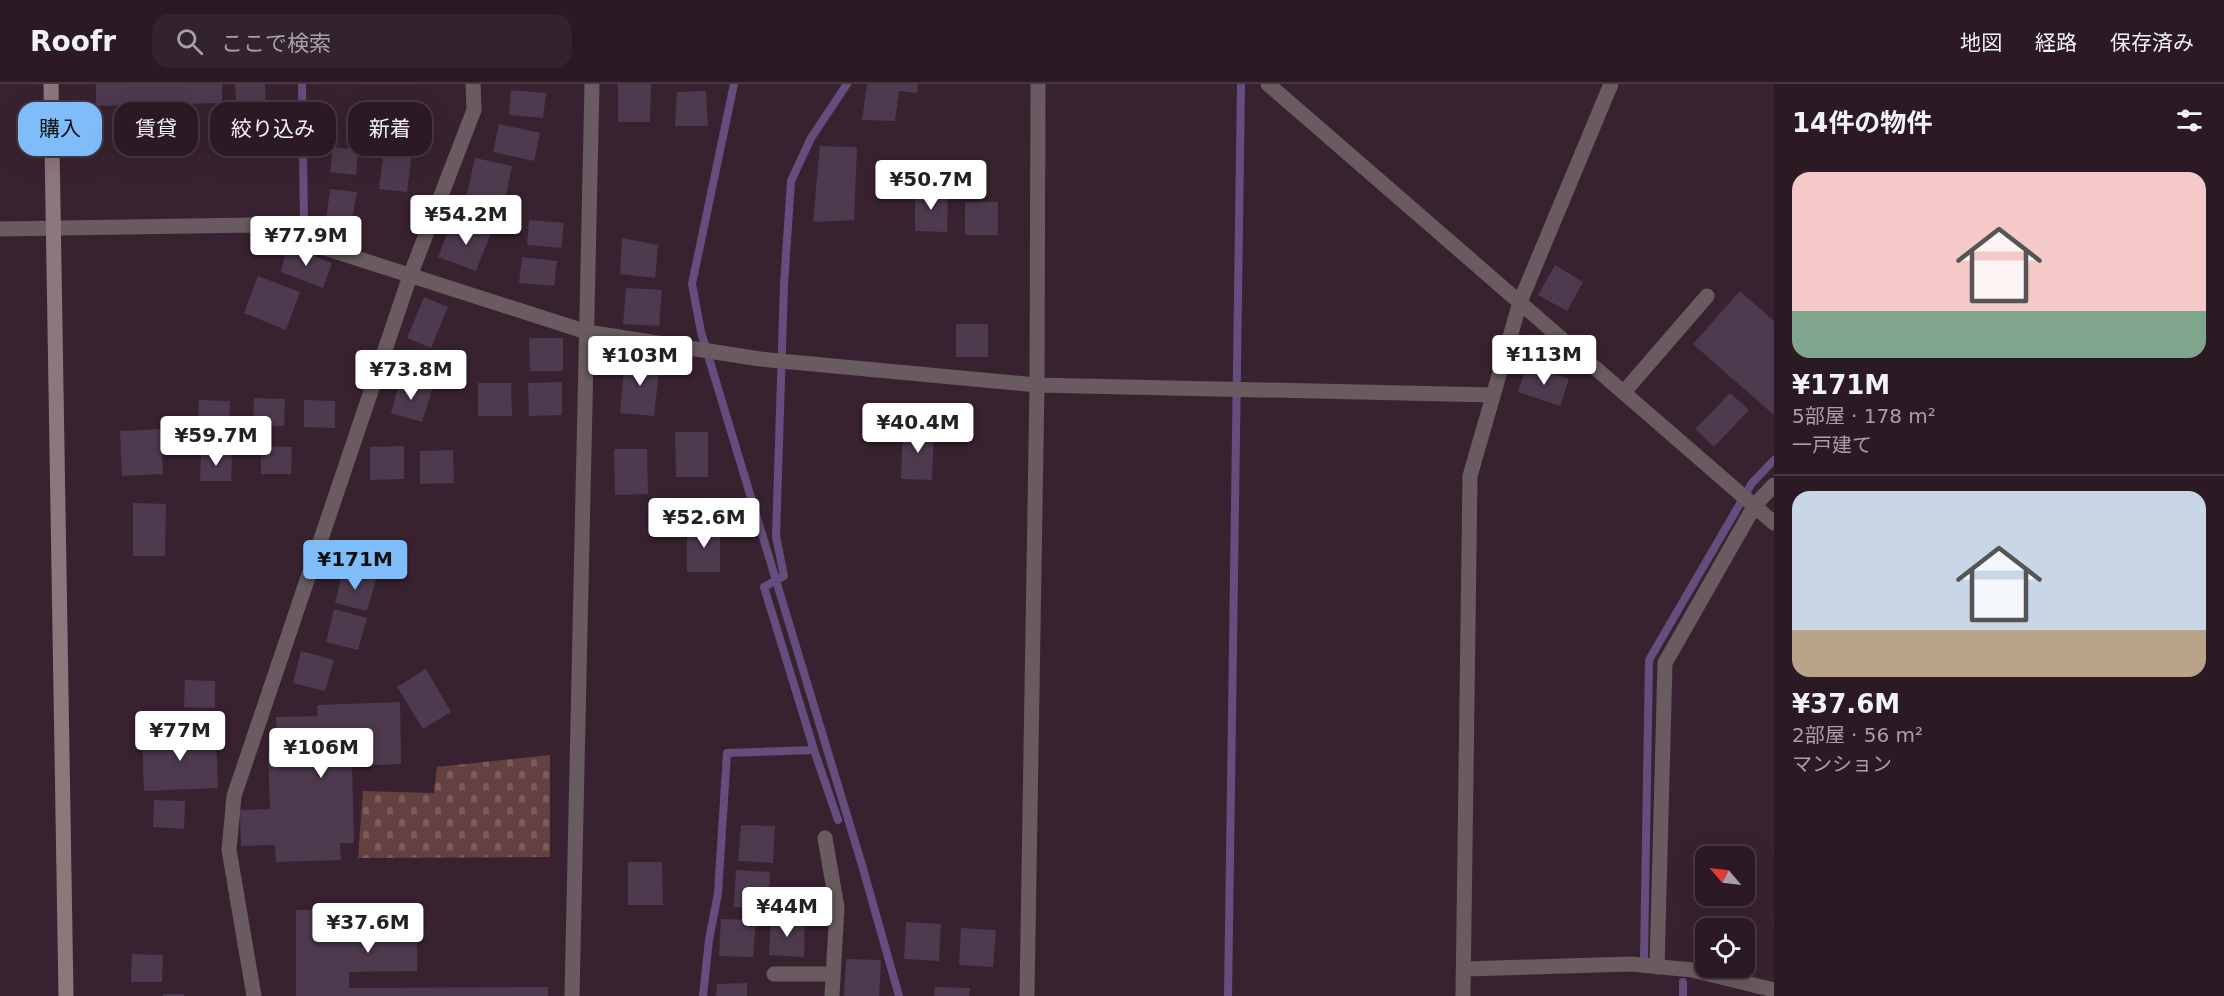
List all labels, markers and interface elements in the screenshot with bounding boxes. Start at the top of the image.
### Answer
search box [152,14,572,68]
text: Roofr [30,25,116,58]
icon: search [173,25,206,58]
text: ここで検索 [221,31,331,56]
text: 地図 [1960,31,2002,55]
text: 経路 [2035,31,2077,55]
text: 保存済み [2110,31,2194,55]
chip: 購入 [18,102,102,156]
chip: 賃貸 [114,102,198,156]
chip: 絞り込み [210,102,336,156]
chip: 新着 [348,102,432,156]
icon: filters [2173,104,2206,137]
text: 14件の物件 [1792,108,1932,138]
pin: ¥50.7M [882,160,980,211]
text: ¥50.7M [889,167,973,191]
pin: ¥54.2M [417,195,515,246]
text: ¥54.2M [424,202,508,226]
icon: home [1945,211,2053,319]
pin: ¥77.9M [257,216,355,267]
text: ¥77.9M [264,223,348,247]
pin: ¥113M [1502,335,1586,386]
pin: ¥103M [598,336,682,387]
text: ¥113M [1506,342,1582,366]
text: ¥103M [602,343,678,367]
pin: ¥73.8M [362,350,460,401]
text: ¥73.8M [369,357,453,381]
text: ¥171M [1792,370,1890,400]
pin: ¥40.4M [869,403,967,454]
text: 5部屋 · 178 m² [1792,404,1936,428]
text: ¥40.4M [876,410,960,434]
pin: ¥59.7M [167,416,265,467]
text: ¥59.7M [174,423,258,447]
text: 一戸建て [1792,433,1872,457]
pin: ¥52.6M [655,498,753,549]
text: ¥52.6M [662,505,746,529]
icon: home [1945,530,2053,638]
pin: ¥171M [313,540,397,591]
text: ¥171M [317,547,393,571]
text: ¥37.6M [1792,689,1900,719]
pin: ¥77M [144,711,216,762]
text: ¥77M [149,718,211,742]
text: 2部屋 · 56 m² [1792,723,1923,747]
pin: ¥106M [279,728,363,779]
text: ¥106M [283,735,359,759]
text: マンション [1792,752,1892,776]
north arrow [1695,846,1755,906]
map controls [1695,846,1755,978]
pin: ¥44M [751,887,823,938]
text: ¥44M [756,894,818,918]
pin: ¥37.6M [319,903,417,954]
text: ¥37.6M [326,910,410,934]
button: locate [1695,918,1755,978]

